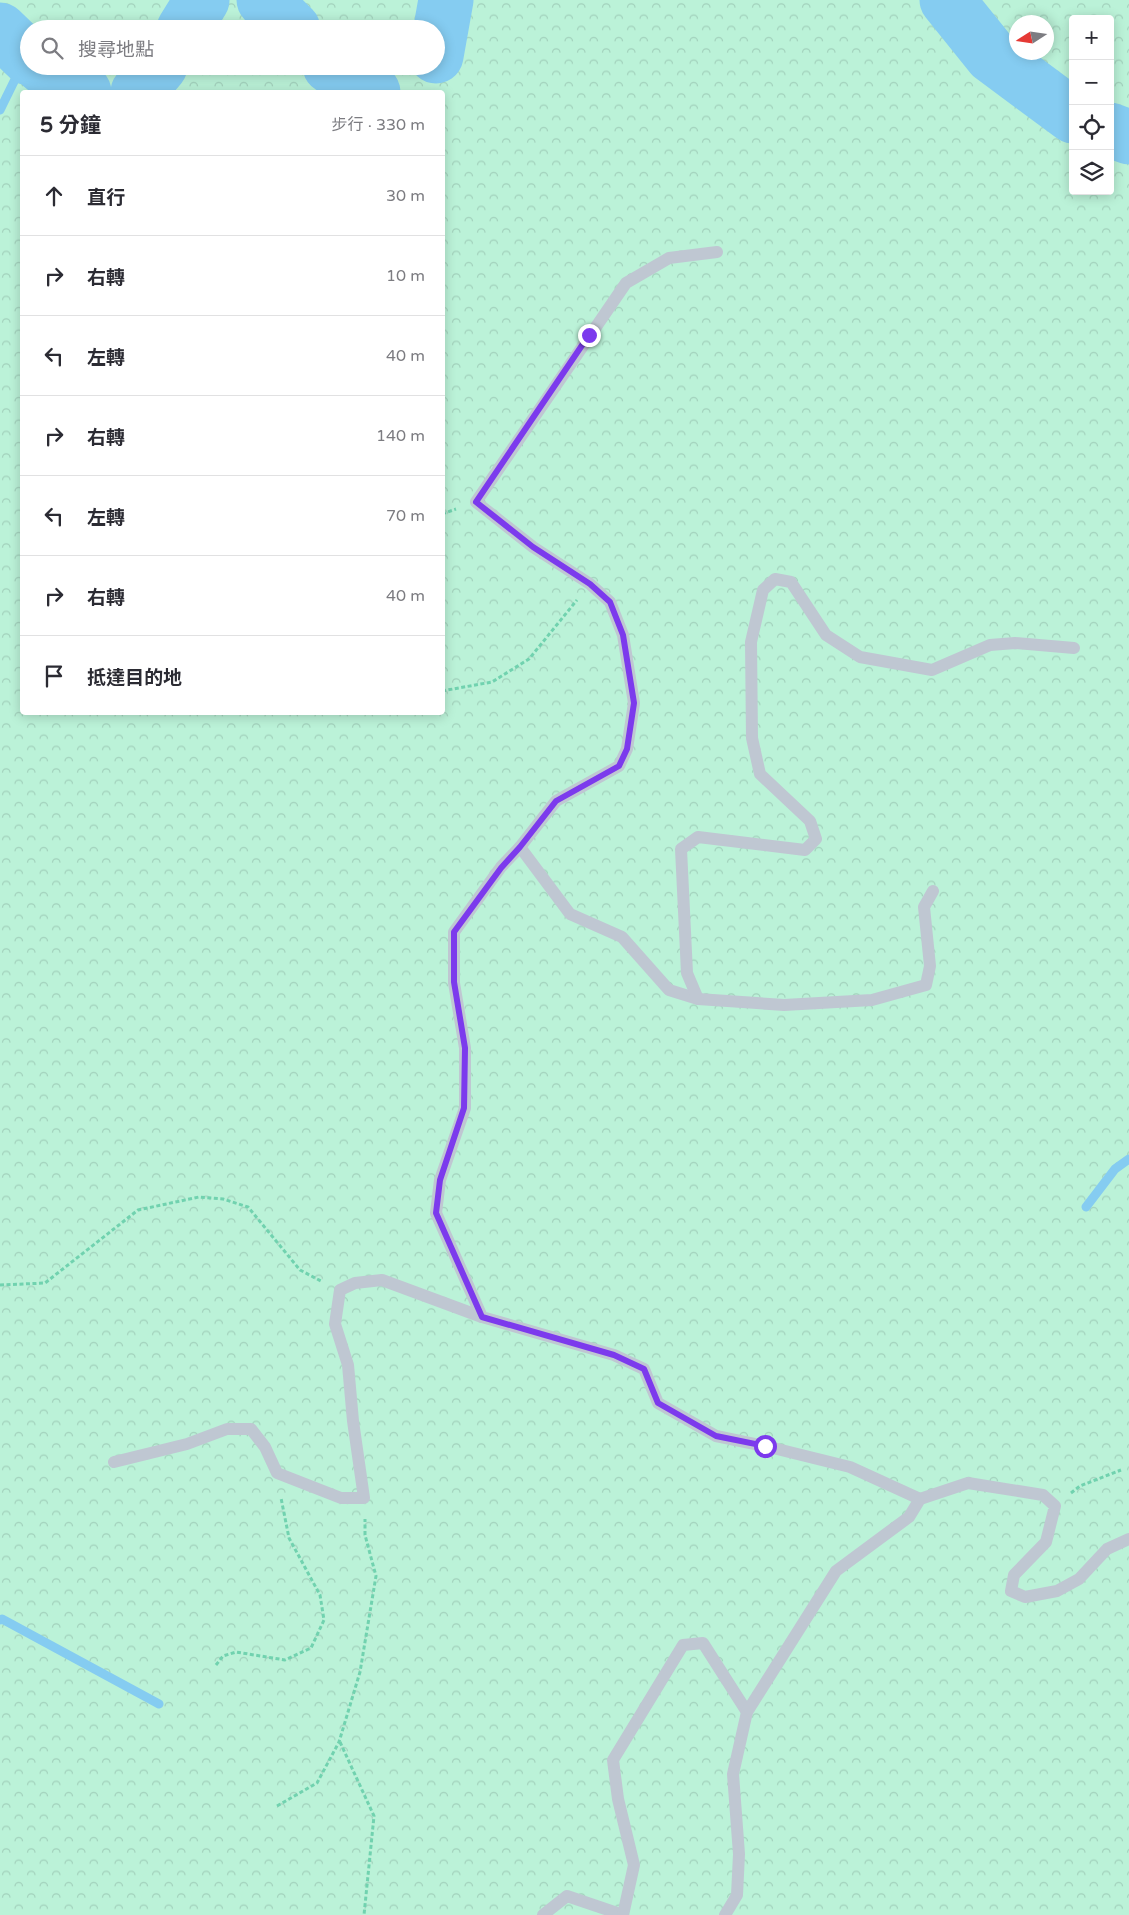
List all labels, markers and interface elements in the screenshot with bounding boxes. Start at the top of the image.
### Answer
north arrow [1009,15,1054,60]
map controls [1069,15,1114,195]
button: + [1069,15,1114,60]
search box [20,20,445,75]
icon: search [38,34,66,62]
text: 搜尋地點 [78,39,154,61]
button: − [1069,60,1114,105]
button: locate [1069,105,1114,150]
text: 5 分鐘 [40,113,101,138]
text: 步行 · 330 m [332,115,425,135]
button: layers [1069,150,1114,195]
icon: ahead [40,182,68,210]
text: 30 m [386,186,425,206]
text: 直行 [87,187,125,209]
icon: right [40,262,68,290]
text: 10 m [386,266,425,286]
text: 右轉 [87,267,125,289]
route end [578,324,601,347]
icon: left [40,342,68,370]
text: 40 m [386,346,425,366]
text: 左轉 [87,347,125,369]
icon: right [40,422,68,450]
text: 140 m [376,426,425,446]
text: 右轉 [87,427,125,449]
icon: left [40,502,68,530]
text: 70 m [386,506,425,526]
text: 左轉 [87,507,125,529]
icon: right [40,582,68,610]
text: 40 m [386,586,425,606]
text: 右轉 [87,587,125,609]
icon: arrive [40,662,68,690]
text: 抵達目的地 [87,667,182,689]
route start [754,1435,777,1458]

